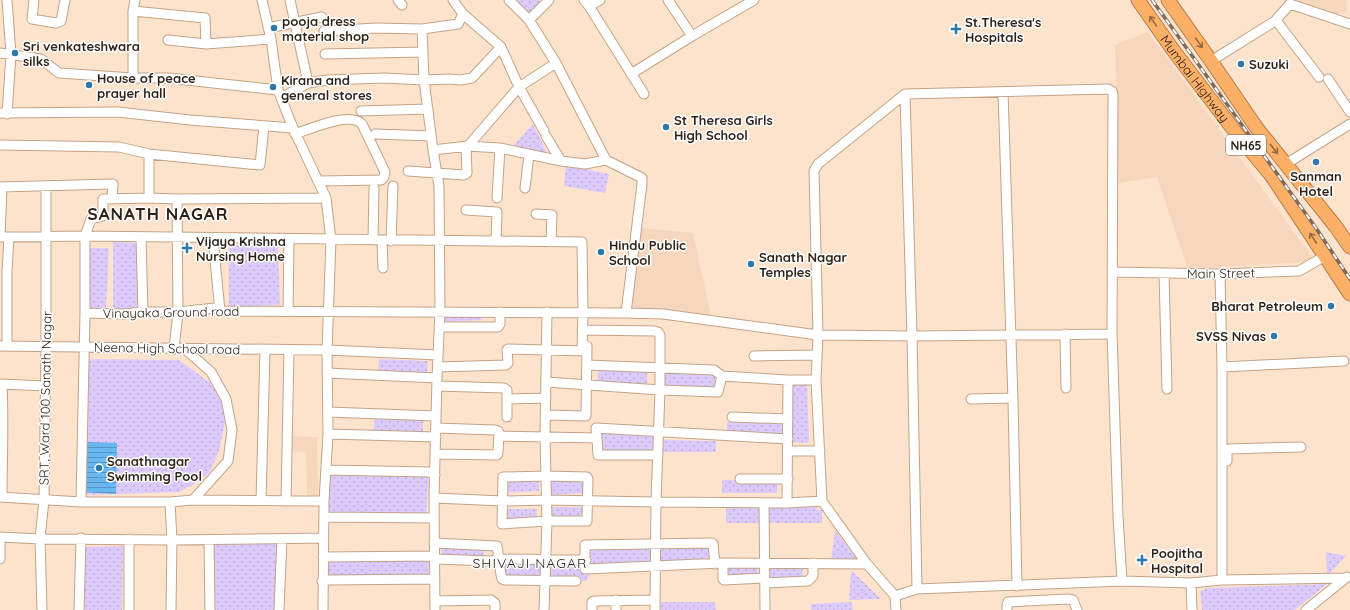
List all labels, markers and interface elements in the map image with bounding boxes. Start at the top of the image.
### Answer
place label: pooja dress material shop [282,13,369,44]
place label: St.Theresa's Hospitals [965,14,1041,45]
one-way arrow [1149,16,1157,27]
marker: pooja dress material shop [269,23,279,33]
marker: St.Theresa's Hospitals [950,23,962,35]
street label: Mumbai Highway [1157,32,1233,125]
one-way arrow [1195,37,1203,48]
place label: Sri venkateshwara silks [23,38,140,69]
marker: Sri venkateshwara silks [10,48,20,58]
place label: Suzuki [1249,56,1289,72]
marker: Suzuki [1236,59,1246,69]
place label: House of peace prayer hall [97,70,196,101]
place label: Kirana and general stores [281,72,372,103]
marker: House of peace prayer hall [84,80,94,90]
marker: Kirana and general stores [268,82,278,92]
place label: St Theresa Girls High School [674,112,773,143]
marker: St Theresa Girls High School [661,122,671,132]
road number: NH65 [1226,135,1266,155]
one-way arrow [1270,144,1278,155]
marker: Sanman Hotel [1311,157,1321,167]
place label: Sanman Hotel [1290,168,1342,199]
district label: SANATH NAGAR [88,203,228,224]
place label: Vijaya Krishna Nursing Home [196,233,286,264]
one-way arrow [1309,233,1317,244]
place label: Hindu Public School [609,237,686,268]
marker: Vijaya Krishna Nursing Home [181,242,193,254]
marker: Hindu Public School [596,247,606,257]
place label: Sanath Nagar Temples [759,249,848,280]
marker: Sanath Nagar Temples [746,259,756,269]
street label: Main Street [1187,264,1255,282]
place label: Bharat Petroleum [1211,298,1323,314]
marker: Bharat Petroleum [1326,301,1336,311]
street label: Vinayaka Ground road [103,303,239,321]
street label: SRT, Ward 100 Sanath Nagar [35,311,55,485]
place label: SVSS Nivas [1196,328,1266,344]
marker: SVSS Nivas [1269,331,1279,341]
street label: Neena High School road [94,339,240,357]
place label: Sanathnagar Swimming Pool [107,453,202,484]
marker: Sanathnagar Swimming Pool [94,463,104,473]
place label: Poojitha Hospital [1151,545,1203,576]
district label: SHIVAJI NAGAR [472,554,588,572]
marker: Poojitha Hospital [1136,554,1148,566]

